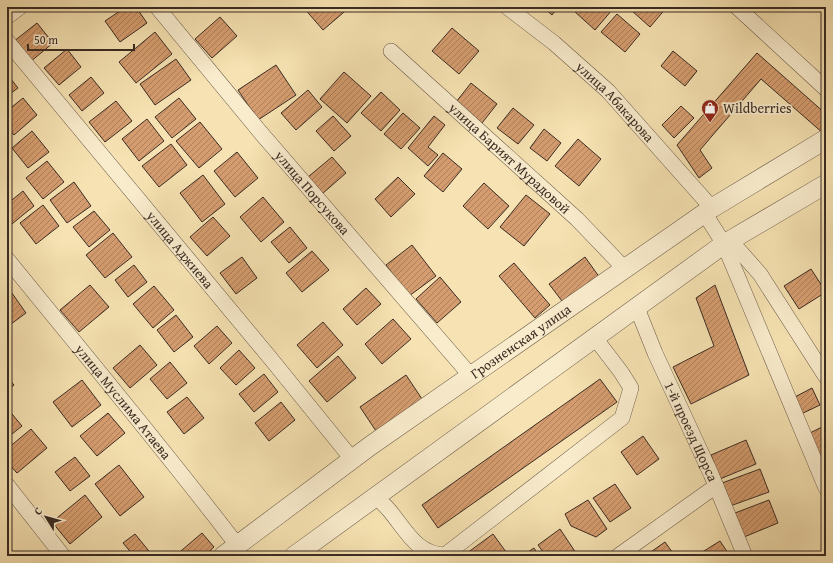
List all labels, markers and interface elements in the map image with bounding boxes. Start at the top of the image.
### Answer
scale bar [28,26,134,52]
text: 50 m [34,31,58,48]
street label: улица Абакарова [571,56,659,147]
street label: улица Барият Мурадовой [444,97,575,219]
shop icon: Wildberries [700,98,720,123]
place label: Wildberries [723,98,792,118]
street label: улица Порсукова [270,145,355,239]
street label: улица Аджиева [141,206,219,293]
street label: Грозненская улица [466,299,575,383]
street label: улица Муслима Атаева [70,339,176,464]
street label: 1-й проезд Щорса [660,378,723,485]
north arrow [26,497,66,537]
text: С [30,504,46,518]

